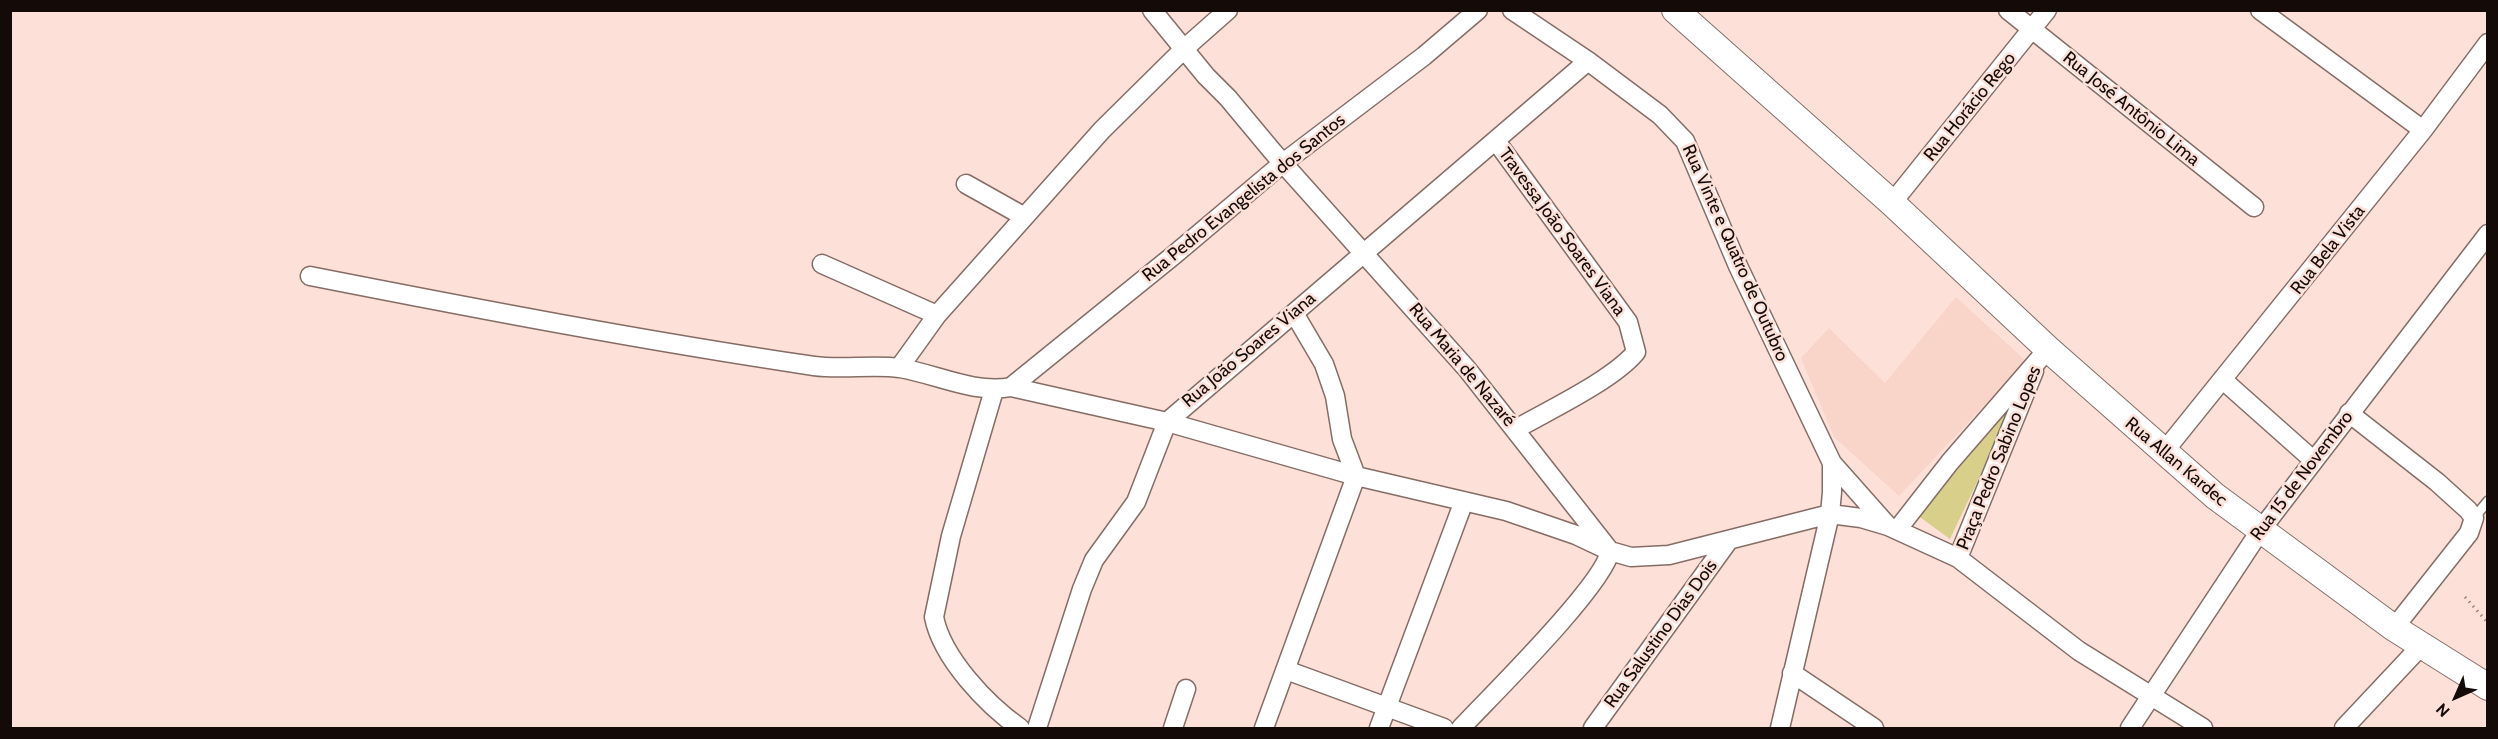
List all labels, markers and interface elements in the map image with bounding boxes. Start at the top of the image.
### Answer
street label: Rua José Antônio Lima [2058,47,2204,171]
street label: Rua Horácio Rego [1919,48,2021,166]
street label: Rua Pedro Evangelista dos Santos [1138,109,1350,287]
street label: Rua Vinte e Quatro de Outubro [1677,141,1793,365]
street label: Travessa João Soares Viana [1494,144,1630,320]
street label: Rua Bela Vista [2286,201,2370,299]
street label: Rua João Soares Viana [1178,288,1320,412]
street label: Rua Maria de Nazaré [1404,299,1520,431]
street label: Praça Pedro Sabino Lopes [1952,363,2046,553]
street label: Rua 15 de Novembro [2246,407,2358,545]
street label: Rua Allan Kardec [2121,413,2231,511]
street label: Rua Salustino Dias Dois [1600,556,1722,712]
north arrow [2426,667,2486,727]
text: N [2432,699,2454,721]

